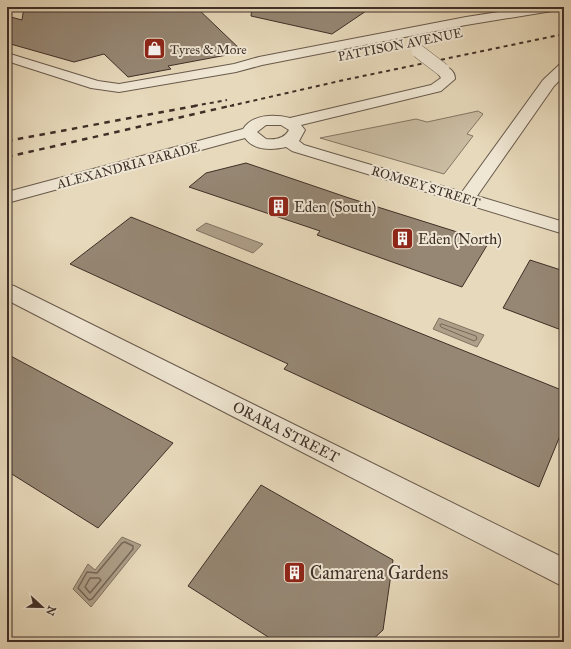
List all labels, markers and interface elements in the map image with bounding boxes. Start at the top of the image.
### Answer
street label: PATTISON AVENUE [336,25,464,65]
shop icon: Tyres & More [141,36,167,62]
place label: Tyres & More [170,42,247,58]
street label: ALEXANDRIA PARADE [54,139,201,193]
street label: ROMSEY STREET [369,163,482,211]
building icon: Eden (South) [266,194,292,220]
place label: Eden (South) [294,198,376,217]
building icon: Eden (North) [389,226,415,252]
place label: Eden (North) [418,230,502,249]
street label: ORARA STREET [230,397,342,467]
building icon: Camarena Gardens [281,560,307,586]
place label: Camarena Gardens [310,562,448,584]
north arrow [22,587,62,627]
text: N [43,604,59,618]

